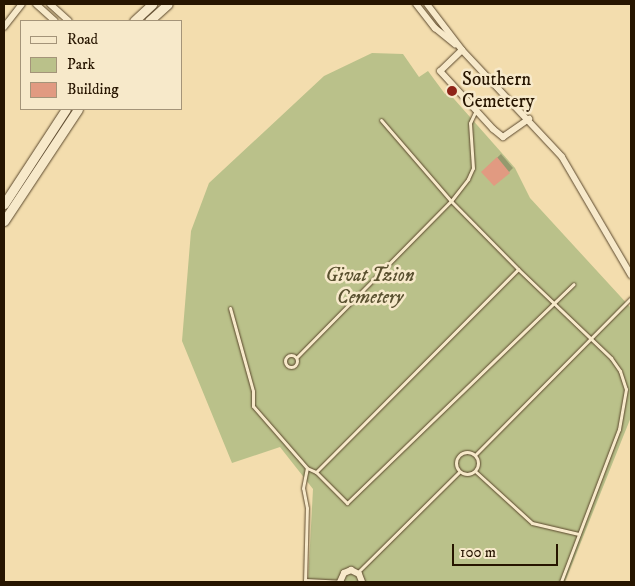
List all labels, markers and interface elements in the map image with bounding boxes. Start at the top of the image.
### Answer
legend [20,20,182,110]
text: Road [67,30,98,49]
text: Park [67,55,95,74]
place label: Southern Cemetery [462,69,535,113]
text: Building [67,80,119,99]
marker: Southern Cemetery [446,85,458,97]
park label: Givat Tzion Cemetery [326,265,414,309]
scale bar [455,534,561,566]
text: 100 m [460,543,496,562]

